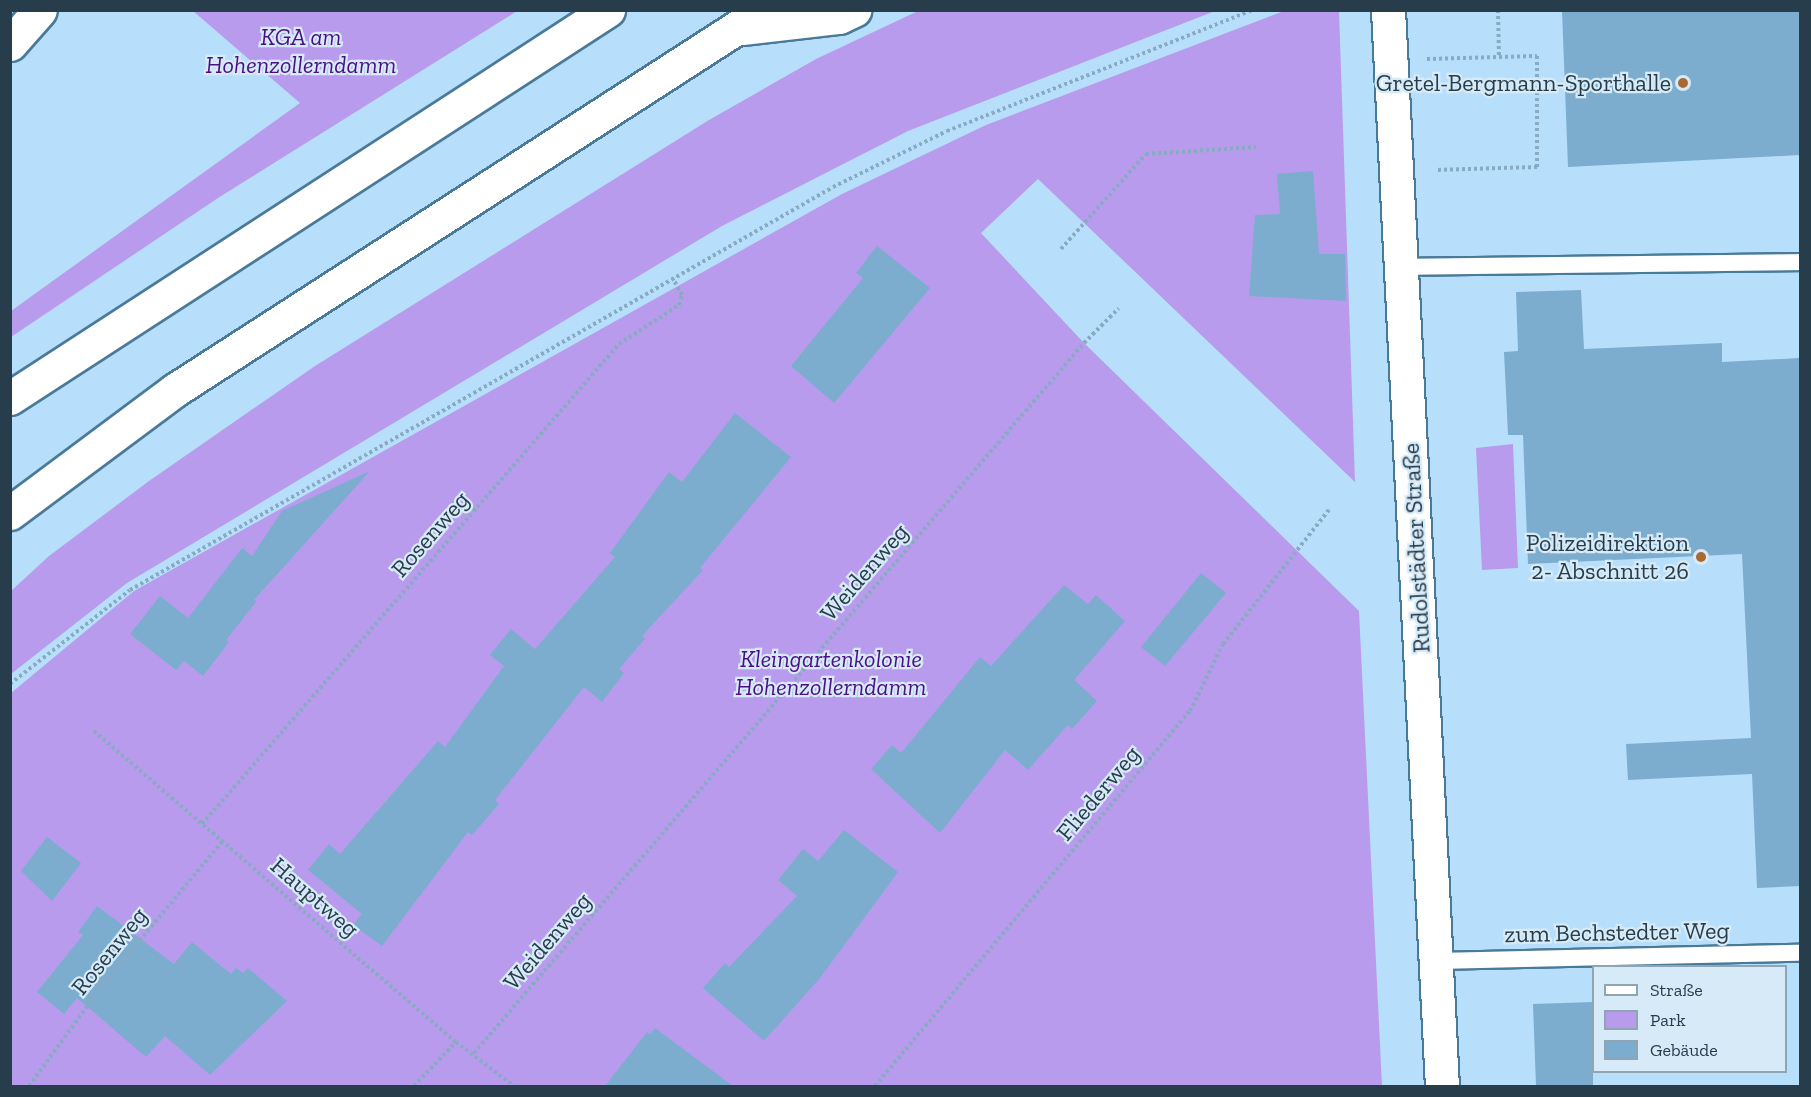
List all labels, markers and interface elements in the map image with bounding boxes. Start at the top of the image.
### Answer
park label: KGA am Hohenzollerndamm [206,23,396,79]
place label: Gretel-Bergmann-Sporthalle [1376,69,1671,97]
marker: Gretel-Bergmann-Sporthalle [1676,76,1690,90]
street label: Rudolstädter Straße [1396,442,1436,654]
street label: Rosenweg [385,485,475,583]
street label: Weidenweg [814,517,914,627]
place label: Polizeidirektion 2- Abschnitt 26 [1526,529,1689,585]
marker: Polizeidirektion 2- Abschnitt 26 [1694,550,1708,564]
park label: Kleingartenkolonie Hohenzollerndamm [736,645,926,701]
street label: Fliederweg [1050,740,1146,846]
street label: Hauptweg [265,851,365,943]
street label: Weidenweg [497,886,597,996]
street label: Rosenweg [65,901,153,1001]
street label: zum Bechstedter Weg [1504,916,1730,948]
legend [1592,965,1787,1073]
text: Straße [1650,979,1703,1001]
text: Park [1650,1009,1686,1031]
text: Gebäude [1650,1039,1718,1061]

